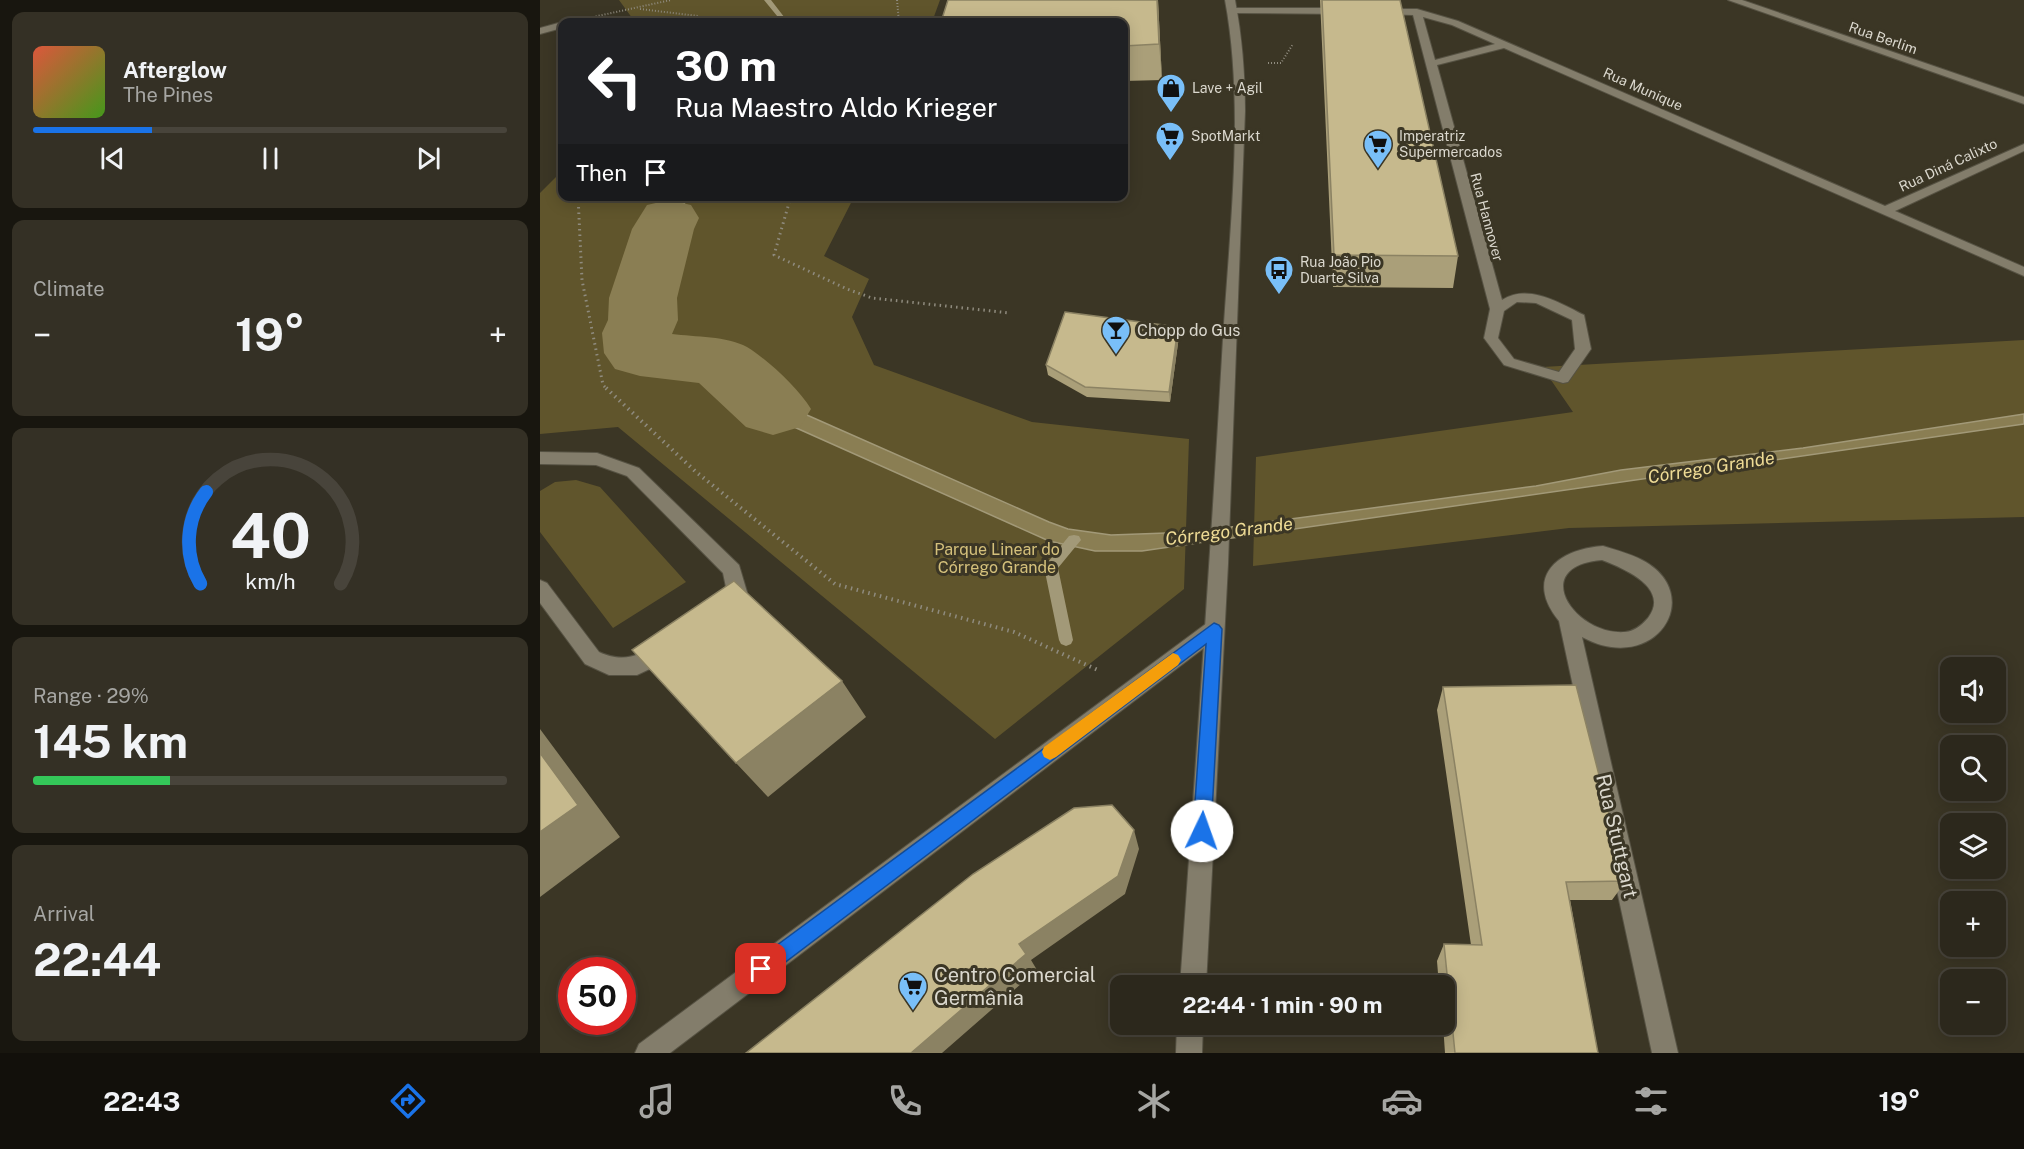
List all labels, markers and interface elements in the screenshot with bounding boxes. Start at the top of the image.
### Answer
street label: Rua Berlim [1847,19,1919,57]
text: 30 m [675,41,777,90]
icon: left [576,42,654,120]
text: Afterglow [123,57,227,83]
street label: Rua Munique [1601,64,1685,114]
shop icon: Lave + Agil [1155,72,1187,114]
place label: Lave + Agil [1192,80,1263,96]
text: The Pines [123,83,213,107]
text: Rua Maestro Aldo Krieger [675,91,998,123]
supermarket icon: SpotMarkt [1154,120,1186,162]
place label: SpotMarkt [1191,128,1260,144]
supermarket icon: Imperatriz Supermercados [1362,128,1394,170]
place label: Imperatriz Supermercados [1399,128,1502,160]
street label: Rua Diná Calixto [1896,135,2000,195]
icon: previous [96,142,129,175]
icon: pause [254,142,287,175]
icon: next [412,142,445,175]
icon: arrive [639,156,672,189]
text: Then [576,160,627,186]
street label: Rua Hannover [1467,171,1507,263]
bus stop icon: Rua João Pio Duarte Silva [1263,254,1295,296]
place label: Rua João Pio Duarte Silva [1300,254,1381,286]
text: Climate [33,277,105,301]
text: 19° [235,308,305,361]
bar icon: Chopp do Gus [1100,314,1132,356]
text: − [33,316,51,354]
text: + [489,316,507,354]
place label: Chopp do Gus [1137,321,1240,340]
water label: Córrego Grande [1646,447,1776,487]
text: 40 [229,499,311,572]
water label: Córrego Grande [1164,513,1294,549]
park label: Parque Linear do Córrego Grande [934,540,1060,577]
text: km/h [245,569,295,594]
map controls [1940,657,2006,1035]
button: sound [1940,657,2006,723]
text: Range · 29% [33,684,149,708]
text: 145 km [33,715,188,768]
button: search [1940,735,2006,801]
street label: Rua Stuttgart [1591,772,1643,900]
position arrow [1170,799,1234,863]
button: layers [1940,813,2006,879]
button: + [1940,891,2006,957]
text: Arrival [33,902,95,926]
text: 22:44 [33,933,161,986]
pin [735,943,786,994]
icon: arrive [744,952,777,985]
speed limit sign: 50 [558,957,636,1035]
place label: Centro Comercial Germânia [934,963,1096,1010]
button: − [1940,969,2006,1035]
supermarket icon: Centro Comercial Germânia [897,970,929,1012]
text: 22:44 · 1 min · 90 m [1182,992,1383,1018]
icon: directions [387,1080,429,1122]
icon: music [636,1080,678,1122]
icon: phone [884,1080,926,1122]
icon: climate [1133,1080,1175,1122]
icon: car [1381,1080,1423,1122]
icon: filters [1630,1080,1672,1122]
text: 22:43 [103,1085,180,1117]
text: 19° [1878,1085,1921,1117]

